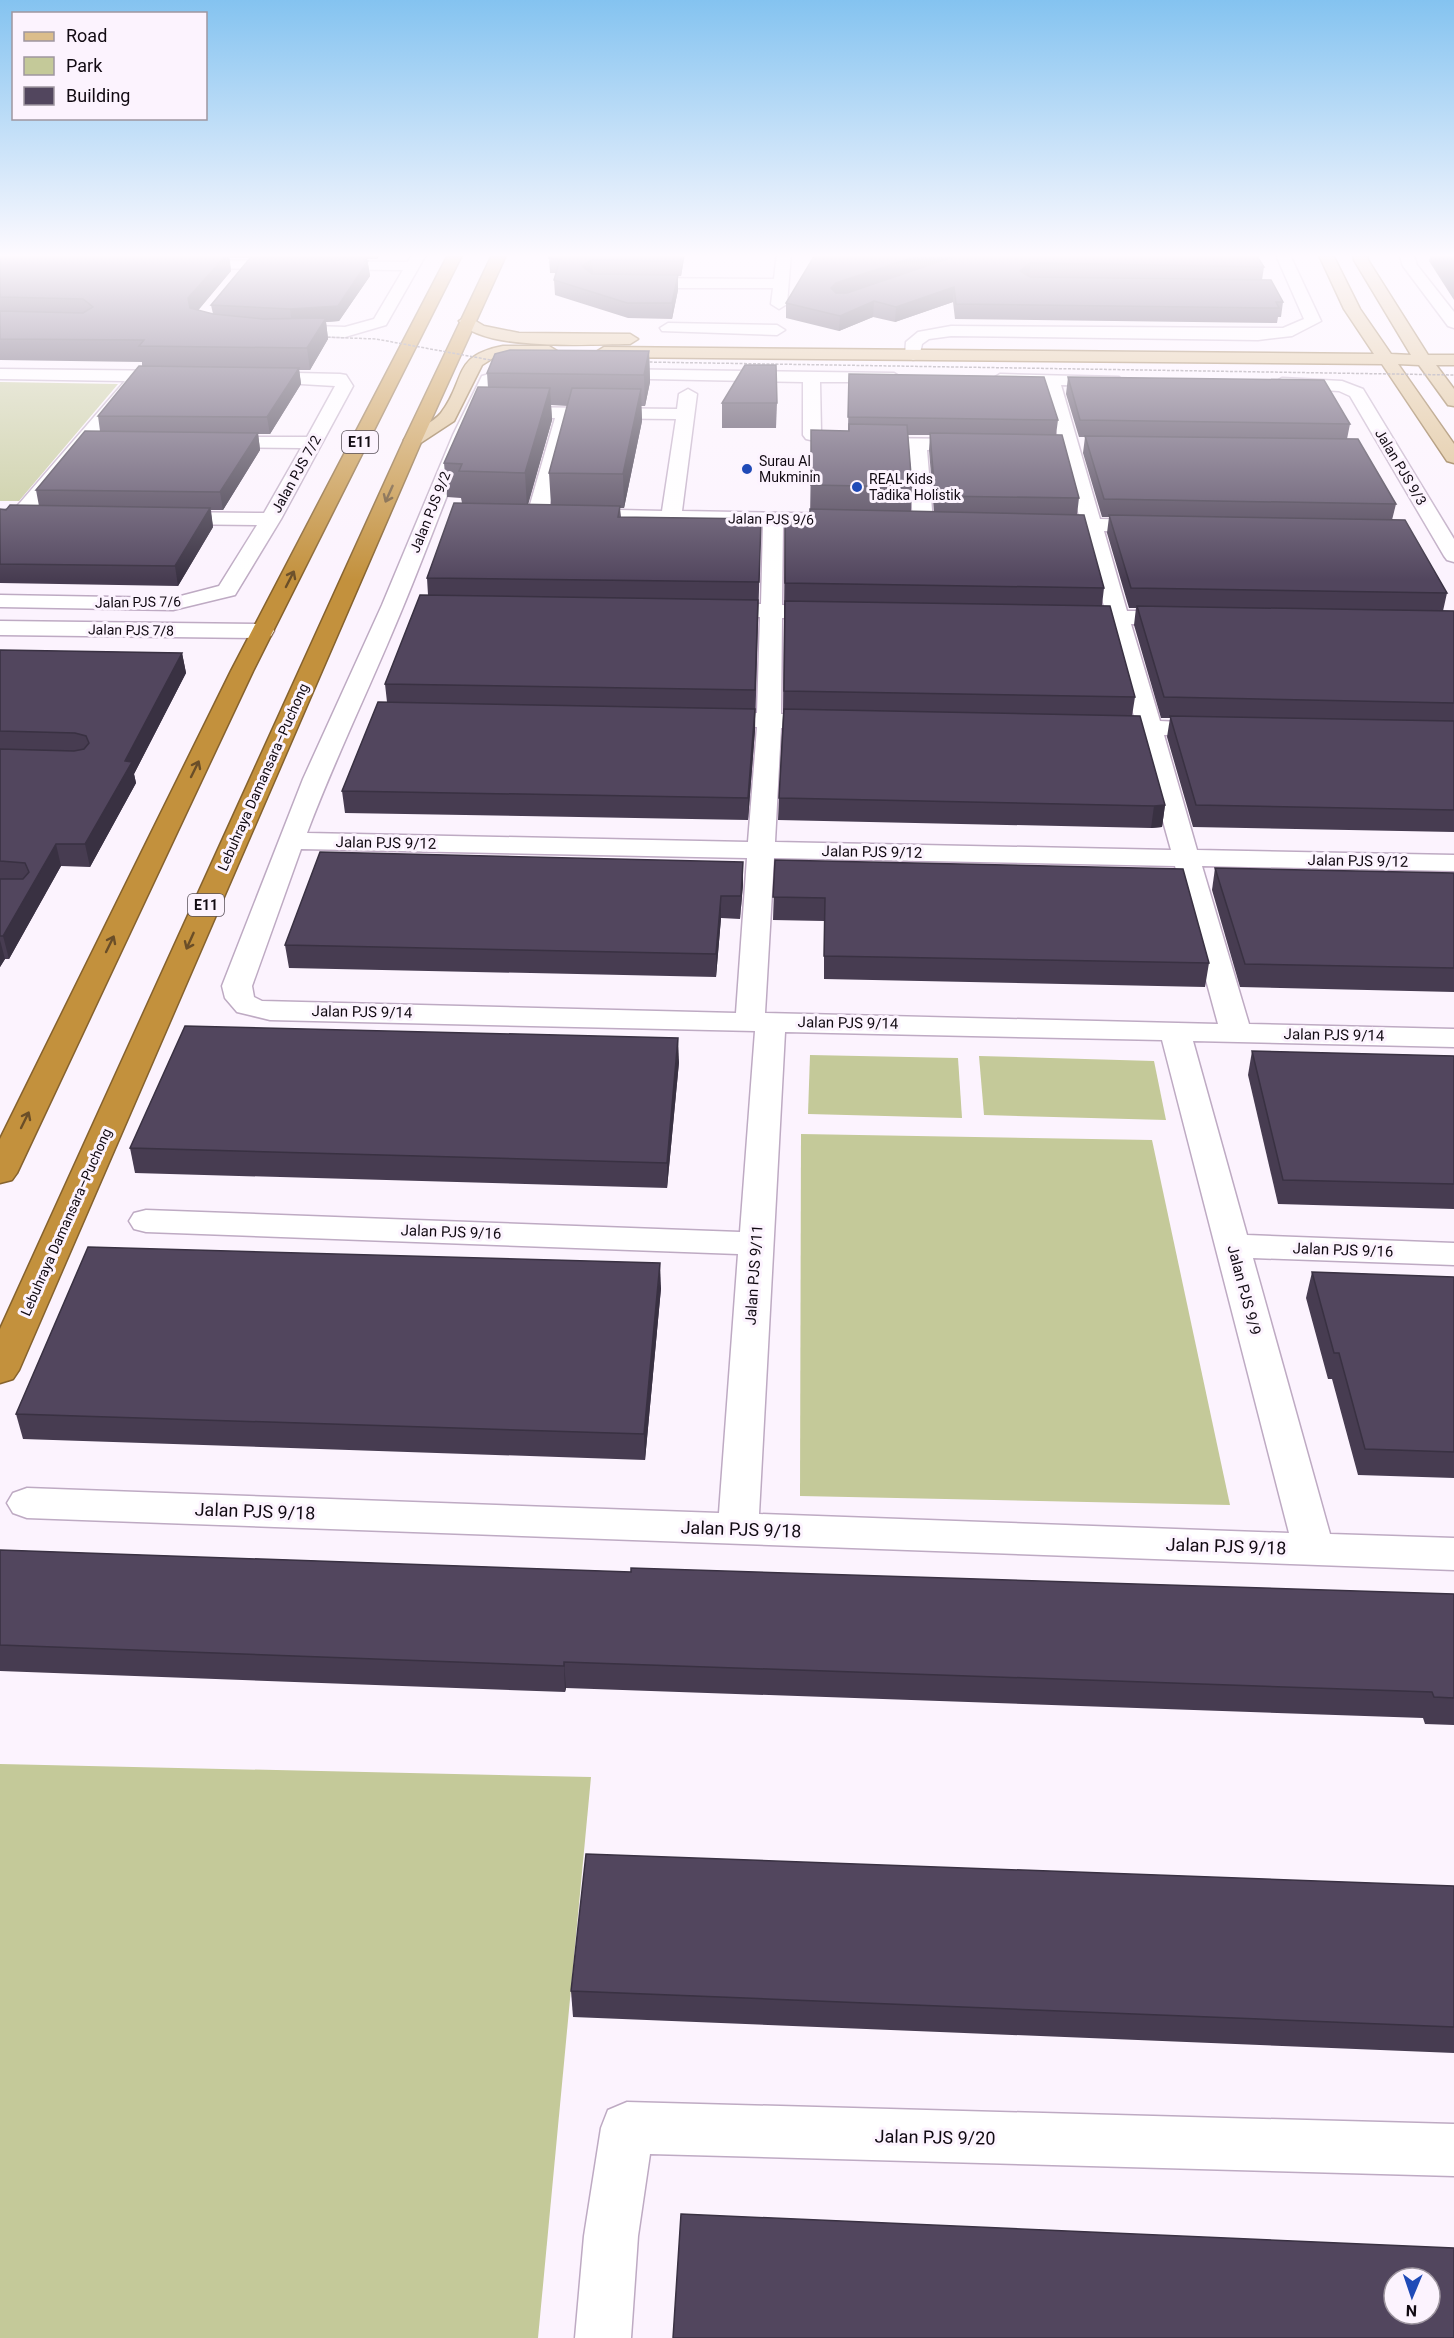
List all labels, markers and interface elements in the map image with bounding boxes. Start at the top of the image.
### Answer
legend [12,12,207,120]
text: Road [66,25,107,46]
text: Park [66,55,103,76]
text: Building [66,85,130,106]
street label: Jalan PJS 9/3 [1372,426,1430,508]
road number: E11 [342,431,378,453]
street label: Jalan PJS 7/2 [268,432,324,516]
place label: Surau Al Mukminin [759,453,821,485]
marker: Surau Al Mukminin [740,462,754,476]
street label: Jalan PJS 9/2 [406,469,454,555]
place label: REAL Kids Tadika Holistik [869,471,962,503]
marker: REAL Kids Tadika Holistik [850,480,864,494]
one-way arrow [383,484,394,503]
street label: Jalan PJS 9/6 [728,510,814,528]
one-way arrow [284,570,296,588]
street label: Jalan PJS 7/6 [95,593,181,611]
street label: Jalan PJS 7/8 [88,621,174,639]
street label: Lebuhraya Damansara–Puchong [214,681,312,873]
one-way arrow [190,760,202,778]
street label: Jalan PJS 9/12 [336,833,436,853]
street label: Jalan PJS 9/12 [822,842,922,862]
street label: Jalan PJS 9/12 [1308,851,1408,871]
road number: E11 [188,894,224,916]
one-way arrow [184,932,195,950]
one-way arrow [105,936,117,954]
street label: Jalan PJS 9/14 [312,1002,413,1022]
street label: Jalan PJS 9/14 [798,1013,899,1033]
street label: Jalan PJS 9/14 [1284,1025,1385,1045]
one-way arrow [20,1111,32,1129]
street label: Lebuhraya Damansara–Puchong [17,1126,115,1318]
street label: Jalan PJS 9/16 [400,1221,502,1243]
street label: Jalan PJS 9/11 [742,1224,766,1326]
street label: Jalan PJS 9/16 [1292,1239,1394,1261]
street label: Jalan PJS 9/9 [1223,1243,1265,1337]
street label: Jalan PJS 9/18 [194,1498,316,1524]
street label: Jalan PJS 9/18 [680,1516,802,1542]
street label: Jalan PJS 9/18 [1165,1533,1287,1559]
street label: Jalan PJS 9/20 [874,2125,996,2149]
north arrow [1382,2266,1442,2326]
text: N [1406,2301,1417,2320]

